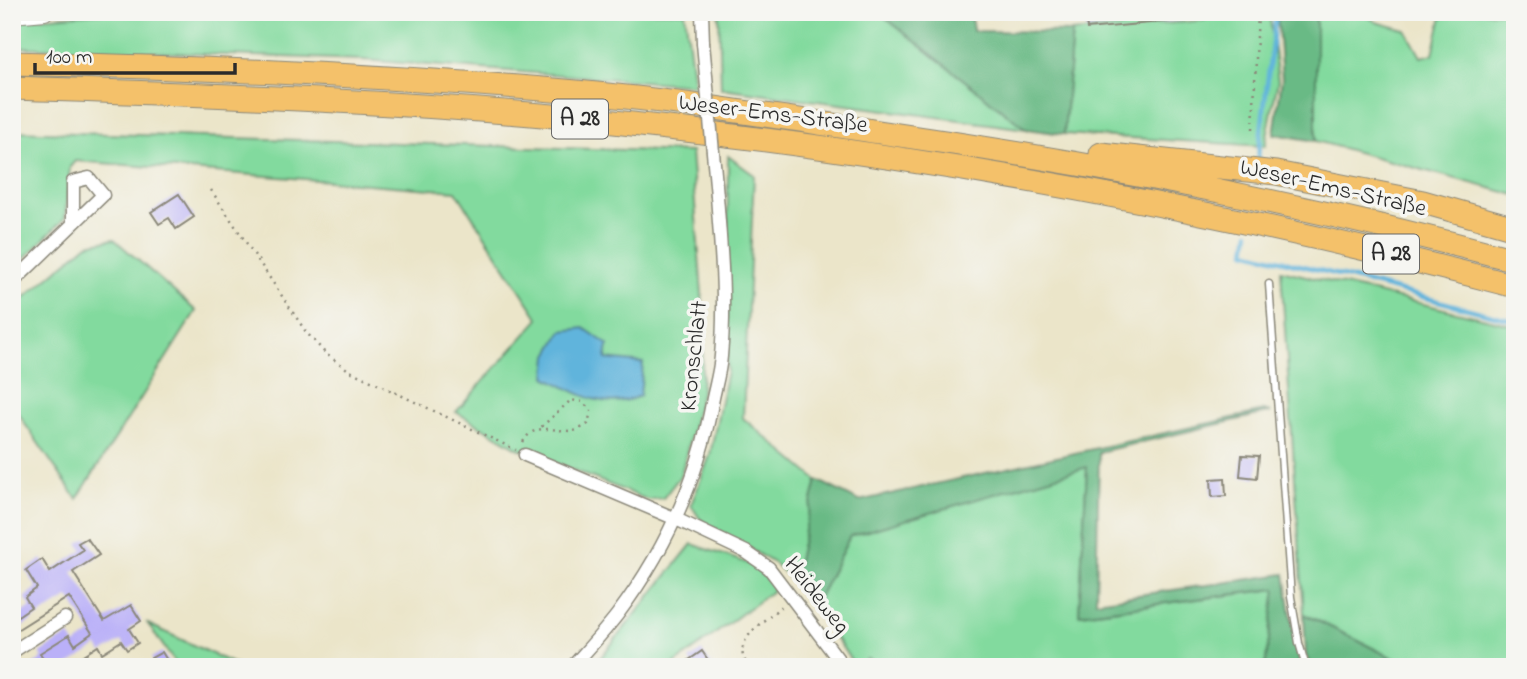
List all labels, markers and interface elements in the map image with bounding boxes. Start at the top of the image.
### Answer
scale bar [35,32,234,76]
text: 100 m [46,43,92,73]
street label: Weser-Ems-Straße [676,86,870,144]
road number: A 28 [552,100,608,138]
street label: Weser-Ems-Straße [1236,151,1430,228]
road number: A 28 [1363,234,1419,274]
street label: Kronschlatt [672,299,718,413]
street label: Heideweg [774,550,858,642]

